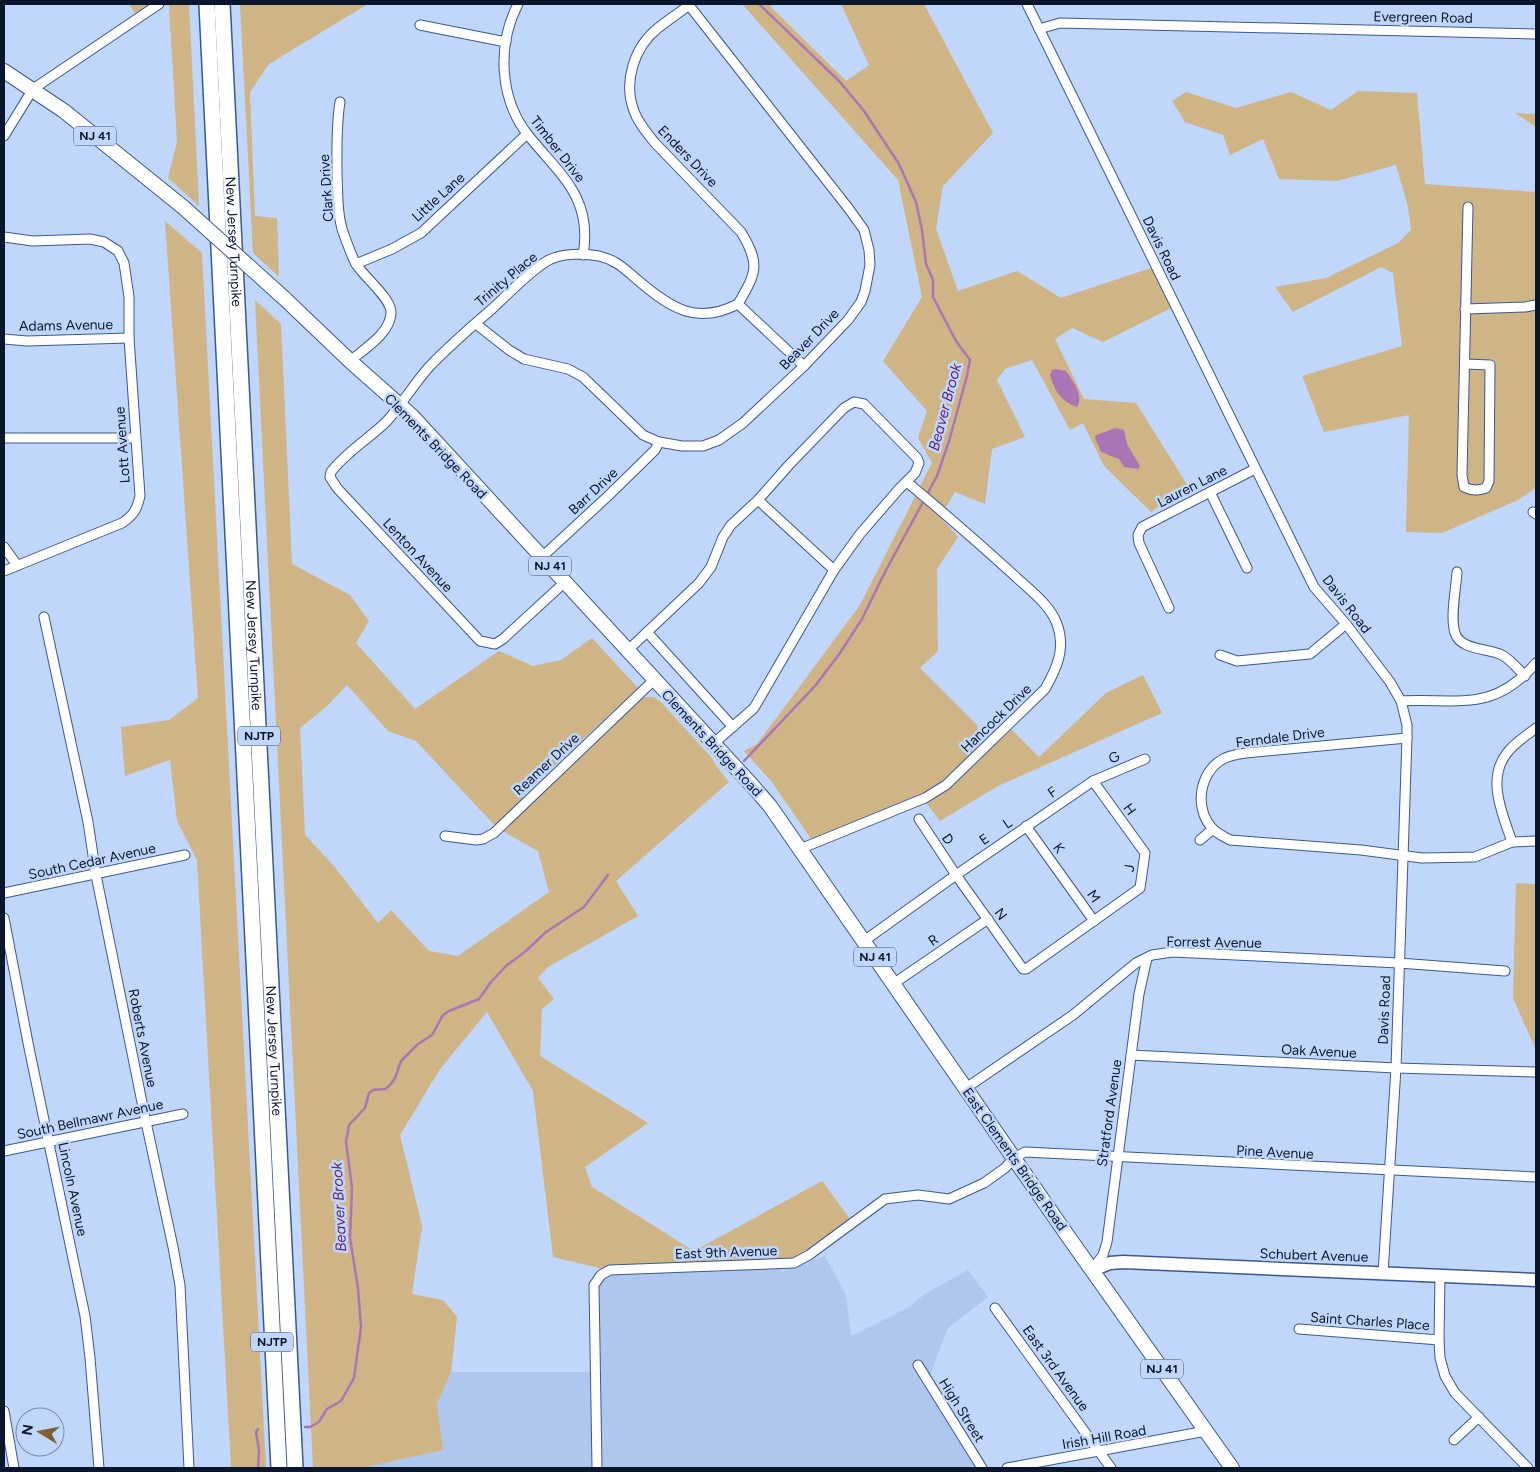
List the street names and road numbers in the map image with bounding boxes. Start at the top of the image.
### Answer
street label: Evergreen Road [1373,8,1473,27]
street label: Timber Drive [526,113,589,186]
street label: Enders Drive [654,122,721,191]
road number: NJ 41 [74,126,116,146]
street label: Clark Drive [316,153,337,222]
street label: Little Lane [408,169,469,225]
street label: New Jersey Turnpike [222,176,245,308]
street label: Davis Road [1139,213,1184,283]
street label: Trinity Place [472,248,541,310]
street label: Beaver Drive [776,305,843,374]
street label: Adams Avenue [19,316,113,335]
street label: Clements Bridge Road [381,390,490,503]
street label: Lott Avenue [111,406,134,484]
street label: Lauren Lane [1155,462,1230,511]
street label: Barr Drive [565,464,622,518]
street label: Lenton Avenue [379,515,456,596]
road number: NJ 41 [529,556,571,576]
street label: Davis Road [1319,572,1375,637]
street label: New Jersey Turnpike [242,580,265,711]
street label: Hancock Drive [958,680,1035,756]
street label: Clements Bridge Road [658,686,766,800]
street label: Ferndale Drive [1235,724,1326,751]
road number: NJTP [238,726,280,746]
street label: Reamer Drive [510,729,583,799]
street label: G [1106,747,1123,767]
street label: F [1044,783,1061,802]
street label: H [1120,800,1140,819]
street label: L [999,814,1016,832]
street label: E [976,830,993,849]
street label: D [938,831,957,848]
street label: South Cedar Avenue [27,840,158,883]
street label: K [1049,840,1068,857]
street label: J [1121,863,1138,873]
street label: M [1083,887,1104,906]
street label: N [991,905,1011,924]
street label: R [925,931,942,950]
street label: Forrest Avenue [1166,933,1262,952]
road number: NJ 41 [854,948,896,966]
street label: Davis Road [1375,975,1394,1045]
street label: New Jersey Turnpike [262,985,285,1117]
street label: Roberts Avenue [125,987,160,1089]
street label: Oak Avenue [1281,1041,1358,1062]
street label: Stratford Avenue [1094,1058,1125,1168]
street label: East Clements Bridge Road [959,1085,1070,1234]
street label: South Bellmawr Avenue [16,1096,165,1143]
street label: Lincoln Avenue [54,1141,91,1238]
street label: Pine Avenue [1236,1142,1315,1163]
street label: East 9th Avenue [674,1242,778,1263]
street label: Schubert Avenue [1259,1245,1369,1266]
street label: Saint Charles Place [1310,1309,1431,1334]
street label: East 3rd Avenue [1019,1322,1093,1415]
road number: NJTP [251,1332,293,1351]
road number: NJ 41 [1141,1360,1183,1378]
street label: High Street [935,1375,988,1445]
street label: Irish Hill Road [1061,1422,1148,1453]

